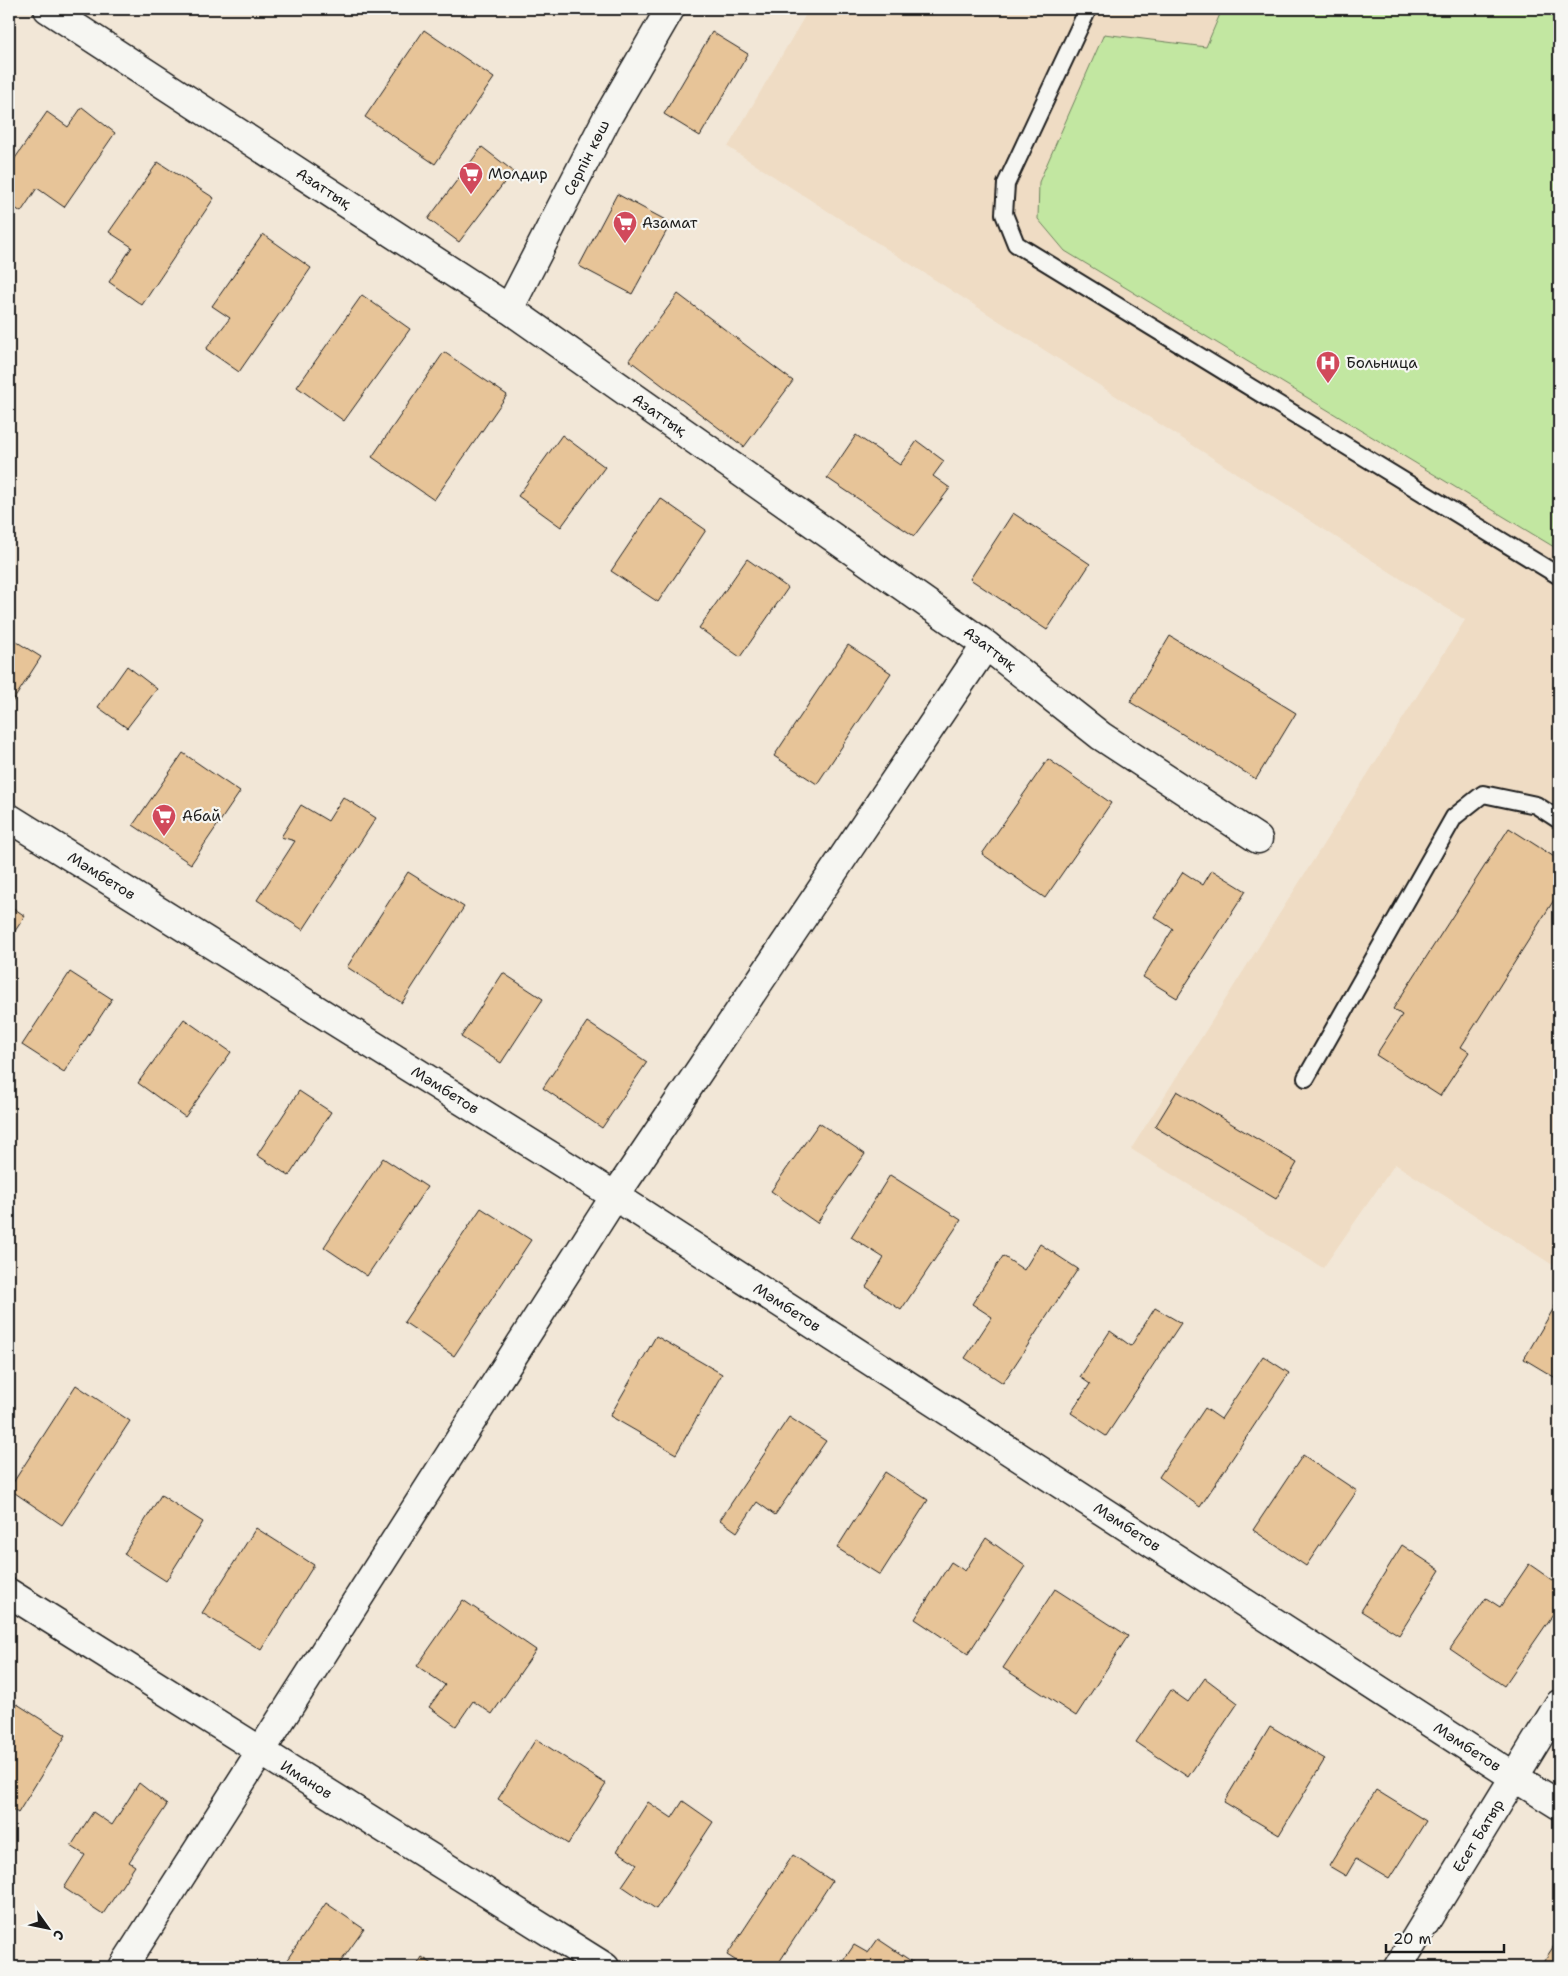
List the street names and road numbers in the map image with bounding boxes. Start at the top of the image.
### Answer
street label: Серпін көш [559,117,614,199]
street label: Азаттық [292,163,356,214]
street label: Азаттық [628,389,691,441]
street label: Азаттық [959,622,1021,676]
street label: Мәмбетов [64,847,139,904]
street label: Мәмбетов [407,1061,483,1119]
street label: Мәмбетов [750,1278,825,1336]
street label: Мәмбетов [1090,1498,1165,1556]
street label: Мәмбетов [1430,1718,1505,1776]
street label: Иманов [277,1756,336,1803]
street label: Есет Батыр [1448,1795,1509,1876]

